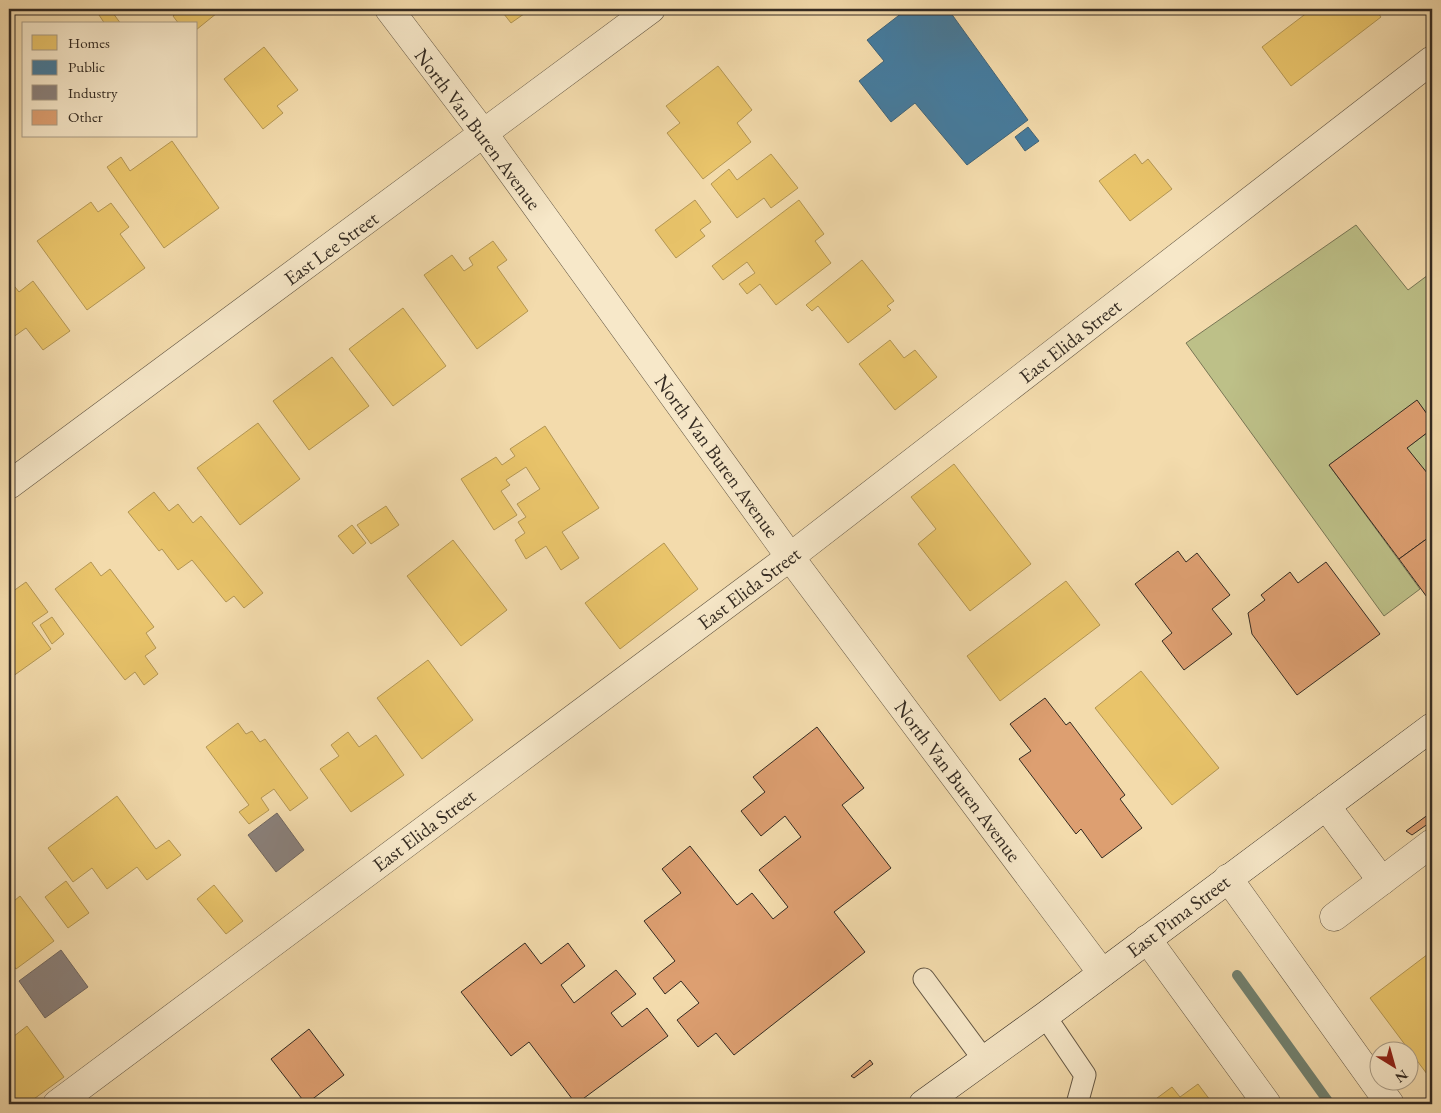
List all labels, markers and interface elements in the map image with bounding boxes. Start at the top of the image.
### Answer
legend [22,22,198,138]
text: Homes [68,33,110,52]
street label: North Van Buren Avenue [409,43,547,215]
text: Public [68,57,105,76]
text: Industry [68,83,118,102]
text: Other [68,107,103,126]
street label: East Lee Street [279,205,384,291]
street label: East Elida Street [1014,293,1127,389]
street label: North Van Buren Avenue [649,369,785,543]
street label: East Elida Street [692,540,806,635]
street label: North Van Buren Avenue [889,695,1027,867]
street label: East Elida Street [367,782,481,877]
street label: East Pima Street [1121,868,1235,963]
north arrow [1368,1040,1418,1090]
text: N [1391,1066,1412,1087]

